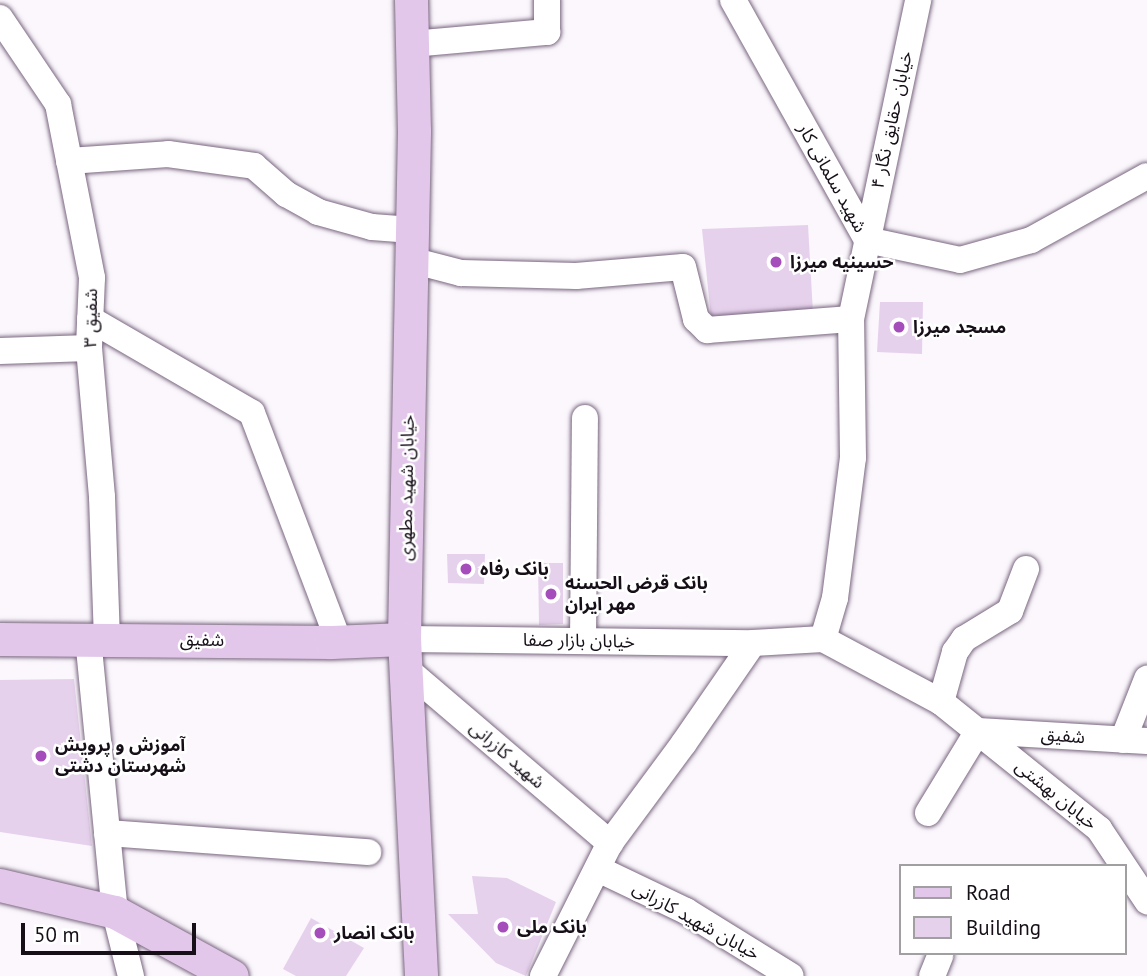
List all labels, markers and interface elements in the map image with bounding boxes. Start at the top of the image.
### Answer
street label: خیابان حقایق نگار ۴ [867,49,917,191]
street label: شهید سلمانی کار [793,120,871,236]
place label: حسینیه میرزا [790,251,894,273]
marker: حسینیه میرزا [768,254,784,270]
street label: شفیق ۳ [80,288,102,348]
place label: مسجد میرزا [913,316,1006,338]
marker: مسجد میرزا [891,319,907,335]
street label: خیابان شهید مطهری [395,415,419,561]
place label: بانک رفاه [480,558,549,580]
marker: بانک رفاه [458,561,474,577]
place label: بانک قرض الحسنه مهر ایران [565,573,708,616]
marker: بانک قرض الحسنه مهر ایران [543,586,559,602]
street label: شفیق [180,629,224,651]
street label: خیابان بازار صفا [523,629,635,653]
street label: شهید کازرانی [465,717,549,793]
street label: شفیق [1040,724,1086,748]
place label: آموزش و پرویش شهرستان دشتی [55,735,186,778]
marker: آموزش و پرویش شهرستان دشتی [33,748,49,764]
street label: خیابان بهشتی [1011,755,1101,835]
legend [898,864,1126,955]
street label: خیابان شهید کازرانی [629,877,763,965]
text: Road [966,879,1010,906]
scale bar [24,909,200,953]
text: Building [966,914,1041,941]
place label: بانک ملی [517,916,587,938]
marker: بانک ملی [495,919,511,935]
text: 50 m [34,921,80,948]
place label: بانک انصار [334,922,415,944]
marker: بانک انصار [312,925,328,941]

